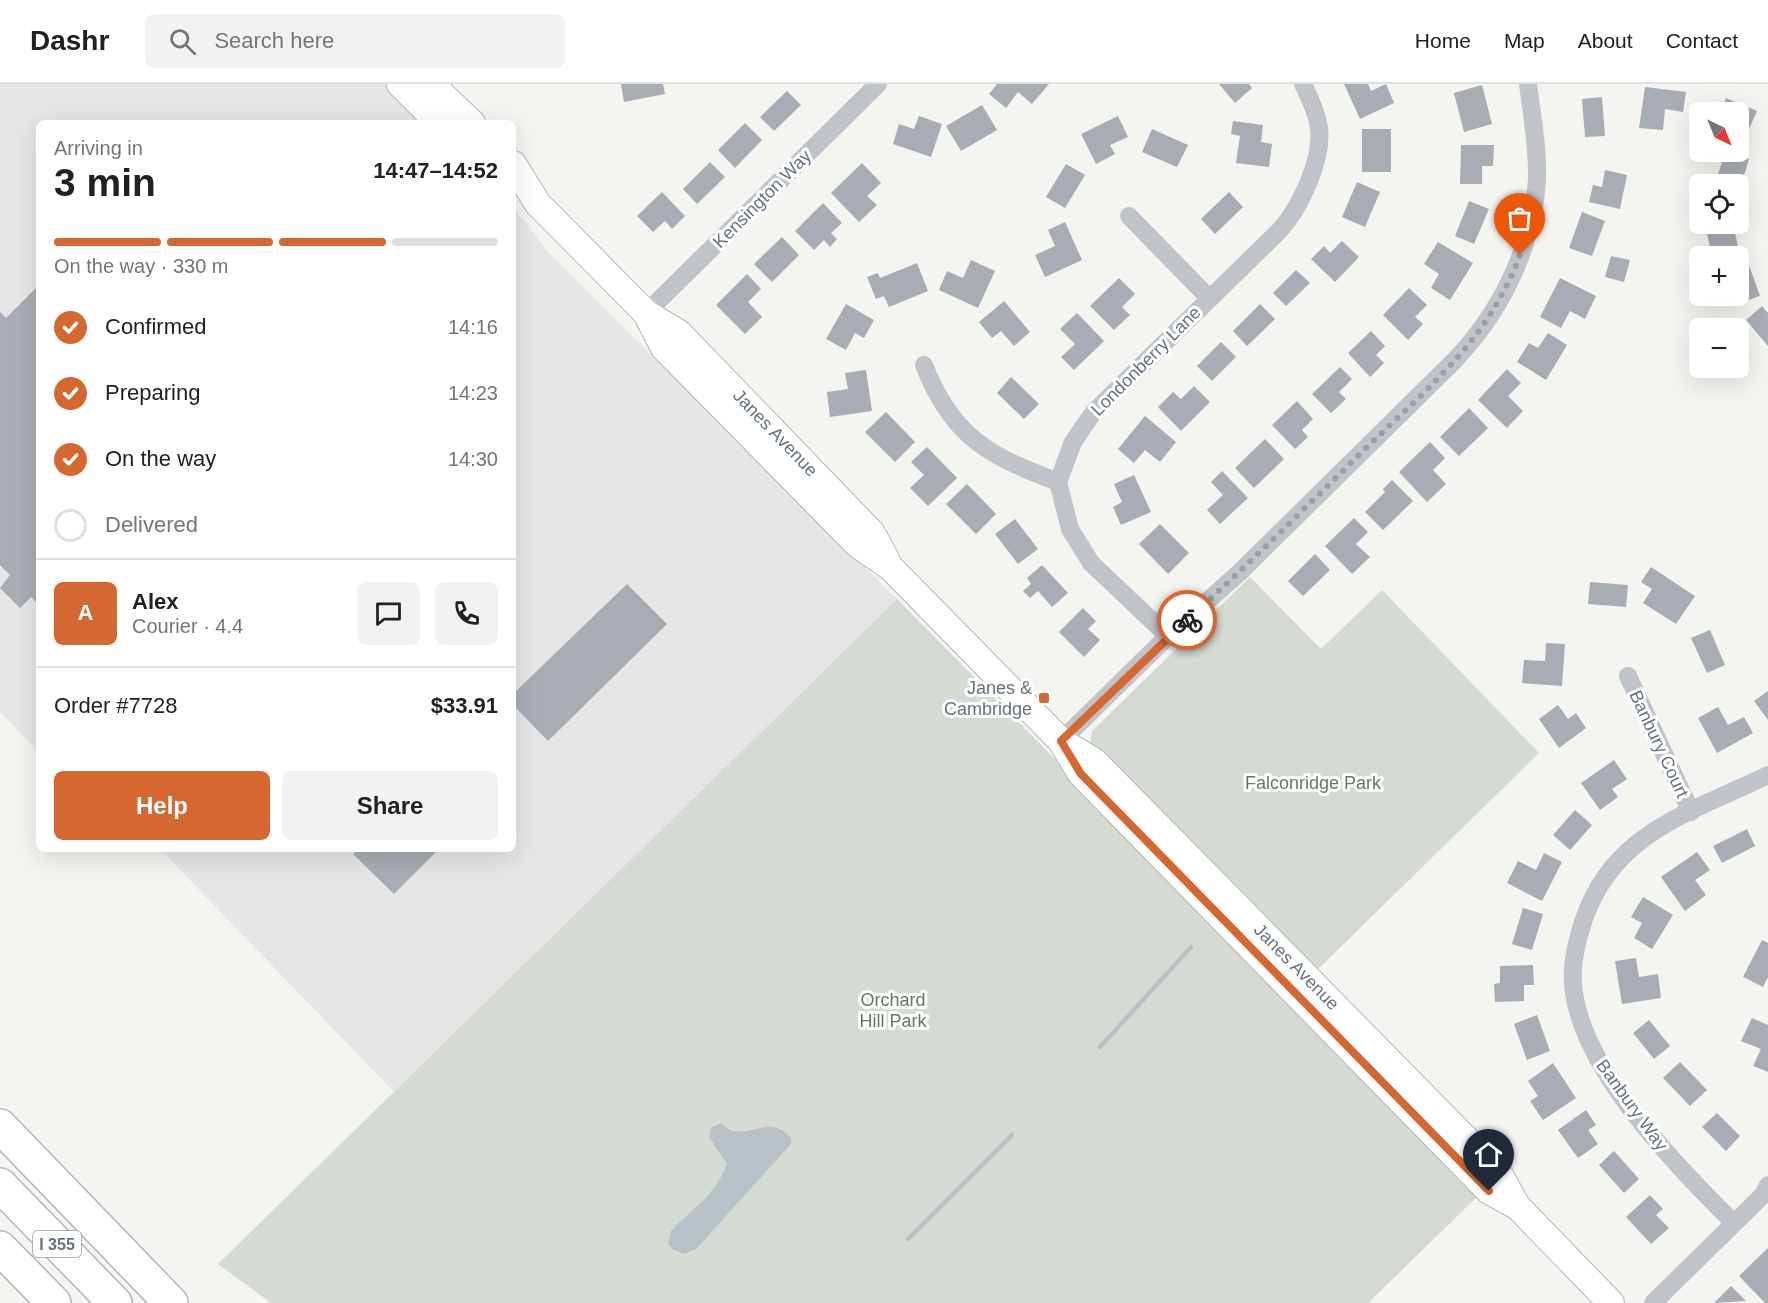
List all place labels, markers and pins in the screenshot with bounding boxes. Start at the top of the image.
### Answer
pin [1494,193,1545,255]
place label: Janes & Cambridge [944,678,1032,719]
marker: Janes & Cambridge [1037,691,1051,705]
pin [1463,1129,1514,1191]

